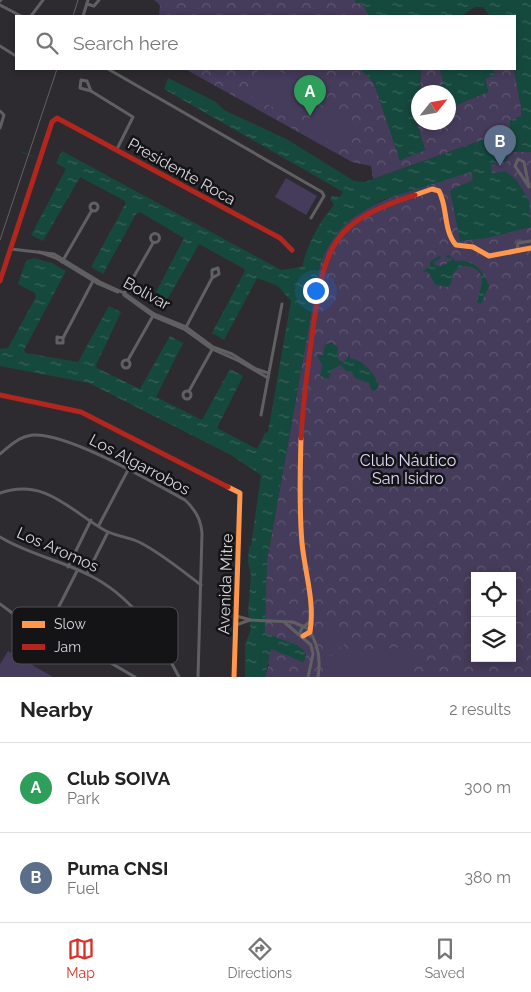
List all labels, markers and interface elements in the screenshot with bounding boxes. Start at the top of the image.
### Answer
search box [15,15,516,70]
icon: search [33,29,61,57]
text: Search here [73,32,179,54]
pin: A [294,75,326,116]
north arrow [411,85,456,130]
pin: B [484,125,516,166]
street label: Presidente Roca [124,134,239,209]
street label: Bolivar [120,273,174,314]
your location [303,278,329,304]
street label: Los Algarrobos [86,430,194,499]
park label: Club Náutico San Isidro [360,451,456,488]
street label: Los Aromos [14,523,102,576]
street label: Avenida Mitre [214,533,237,635]
map controls [471,572,516,662]
button: locate [471,572,516,617]
legend [12,607,178,664]
text: Slow [54,616,86,632]
button: layers [471,617,516,662]
text: Jam [54,639,81,655]
text: Nearby [20,697,93,722]
text: 2 results [449,700,511,719]
text: Club SOIVA [67,767,170,789]
text: A [31,778,41,797]
text: 300 m [464,778,511,797]
text: Park [67,789,100,808]
text: Puma CNSI [67,857,168,879]
text: B [31,868,41,887]
text: 380 m [464,868,511,887]
text: Fuel [67,879,99,898]
tab: Map [66,935,95,981]
tab: Directions [227,935,292,981]
tab: Saved [425,935,465,981]

